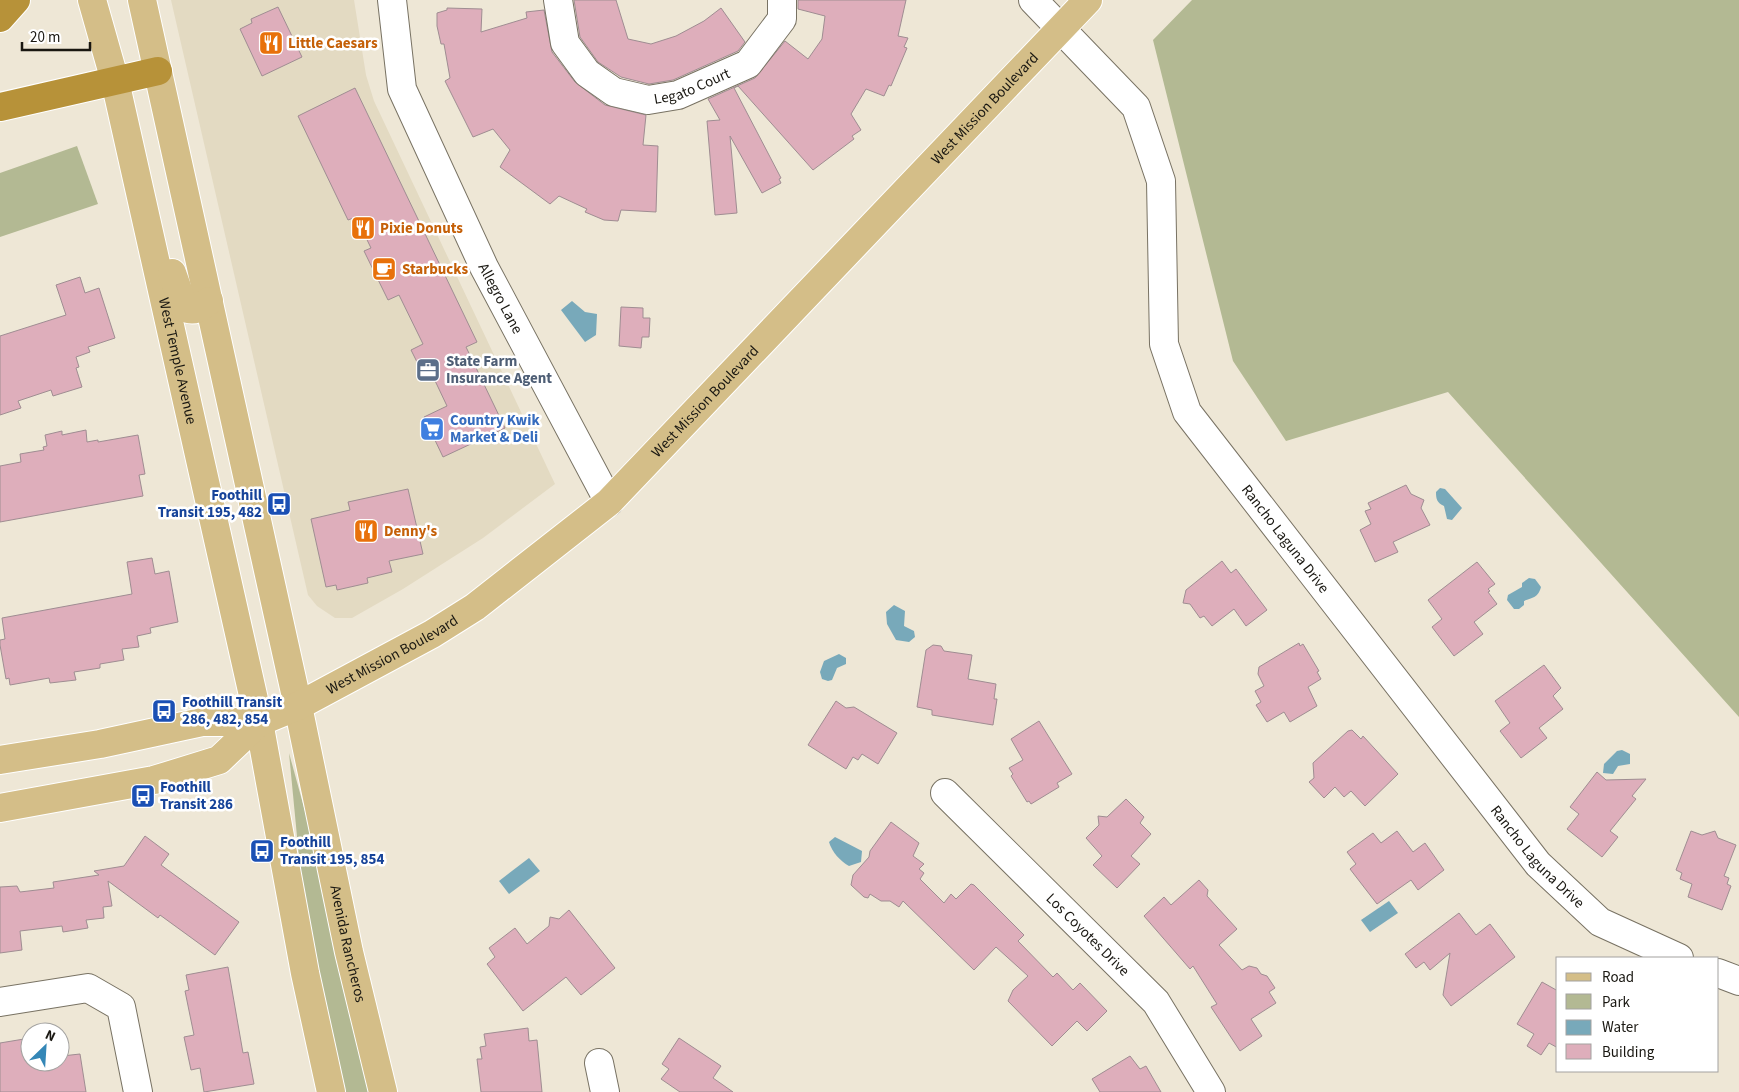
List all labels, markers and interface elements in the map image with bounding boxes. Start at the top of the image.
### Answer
scale bar [22,20,90,52]
text: 20 m [30,27,60,48]
restaurant icon: Little Caesars [258,30,284,56]
place label: Little Caesars [288,33,378,54]
street label: West Mission Boulevard [926,48,1043,169]
street label: Legato Court [652,63,733,109]
restaurant icon: Pixie Donuts [350,215,376,241]
place label: Pixie Donuts [380,218,463,239]
cafe icon: Starbucks [371,256,397,282]
place label: Starbucks [402,259,469,280]
street label: Allegro Lane [473,259,528,337]
street label: West Temple Avenue [153,295,202,426]
street label: West Mission Boulevard [646,341,764,462]
place label: State Farm Insurance Agent [446,351,552,389]
office icon: State Farm Insurance Agent [415,357,441,383]
place label: Country Kwik Market & Deli [450,410,540,448]
supermarket icon: Country Kwik Market & Deli [419,416,445,442]
street label: Rancho Laguna Drive [1237,480,1334,598]
place label: Foothill Transit 195, 482 [158,485,263,523]
bus stop icon: Foothill Transit 195, 482 [266,491,292,517]
restaurant icon: Denny's [353,518,379,544]
place label: Denny's [384,521,437,542]
street label: West Mission Boulevard [322,610,462,700]
place label: Foothill Transit 286, 482, 854 [182,692,282,730]
bus stop icon: Foothill Transit 286, 482, 854 [151,698,177,724]
place label: Foothill Transit 286 [160,777,233,815]
bus stop icon: Foothill Transit 286 [130,783,156,809]
street label: Rancho Laguna Drive [1486,801,1589,913]
place label: Foothill Transit 195, 854 [280,832,384,870]
bus stop icon: Foothill Transit 195, 854 [249,838,275,864]
street label: Avenida Rancheros [325,883,371,1005]
street label: Los Coyotes Drive [1041,888,1134,981]
legend [1556,957,1719,1072]
text: Road [1602,967,1634,988]
text: Park [1602,992,1631,1013]
text: Water [1602,1017,1639,1038]
north arrow [20,1022,70,1072]
text: N [42,1025,59,1047]
text: Building [1602,1042,1655,1063]

